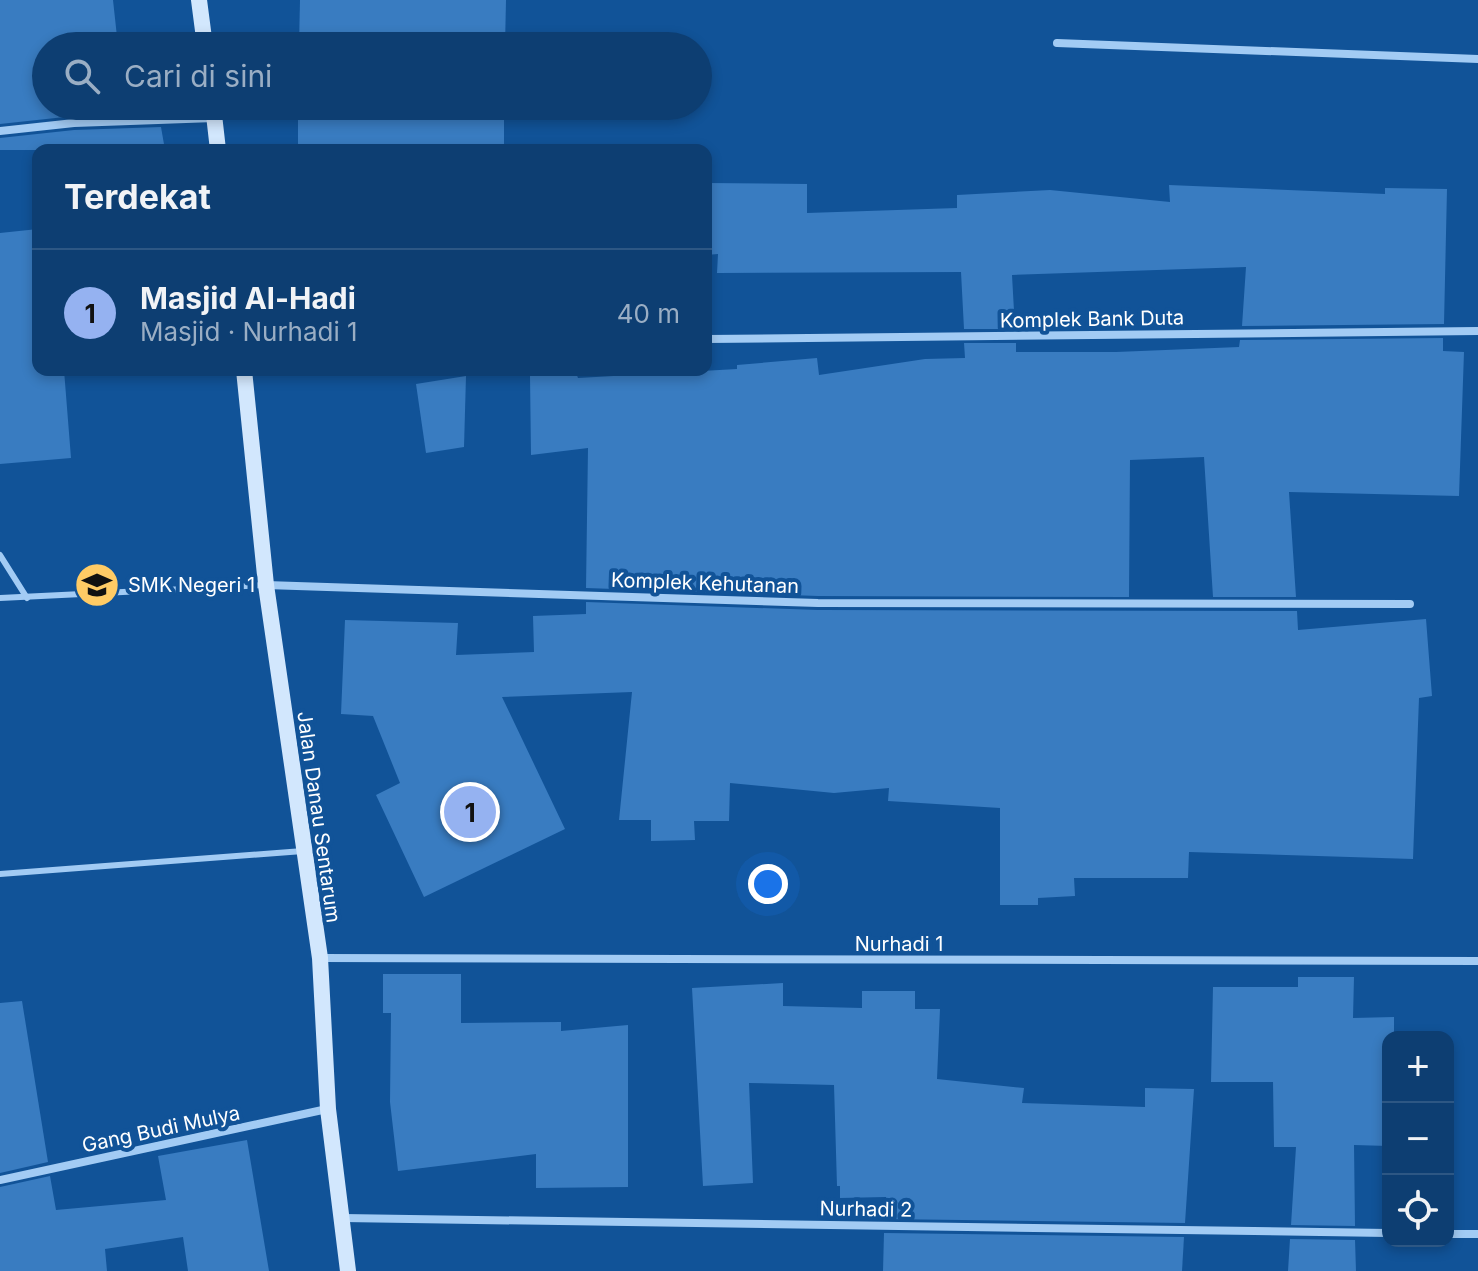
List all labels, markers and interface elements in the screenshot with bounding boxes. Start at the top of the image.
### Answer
search box [32,32,712,120]
icon: search [60,54,104,98]
text: Cari di sini [124,58,272,94]
text: Terdekat [64,176,211,217]
text: Masjid Al-Hadi [140,280,356,316]
text: 1 [84,298,96,329]
text: 40 m [617,298,680,329]
street label: Komplek Bank Duta [1000,305,1184,333]
text: Masjid · Nurhadi 1 [140,316,358,347]
school or university icon: SMK Negeri 1 [73,561,121,609]
street label: Komplek Kehutanan [611,568,799,598]
place label: SMK Negeri 1 [128,573,255,597]
street label: Jalan Danau Sentarum [292,710,346,924]
pin: 1 [444,782,496,842]
your location [748,864,788,904]
street label: Nurhadi 1 [855,932,943,956]
map controls [1382,1031,1454,1247]
button: + [1382,1031,1454,1103]
street label: Gang Budi Mulya [80,1101,242,1157]
button: − [1382,1103,1454,1175]
button: locate [1382,1175,1454,1247]
street label: Nurhadi 2 [819,1196,913,1222]

